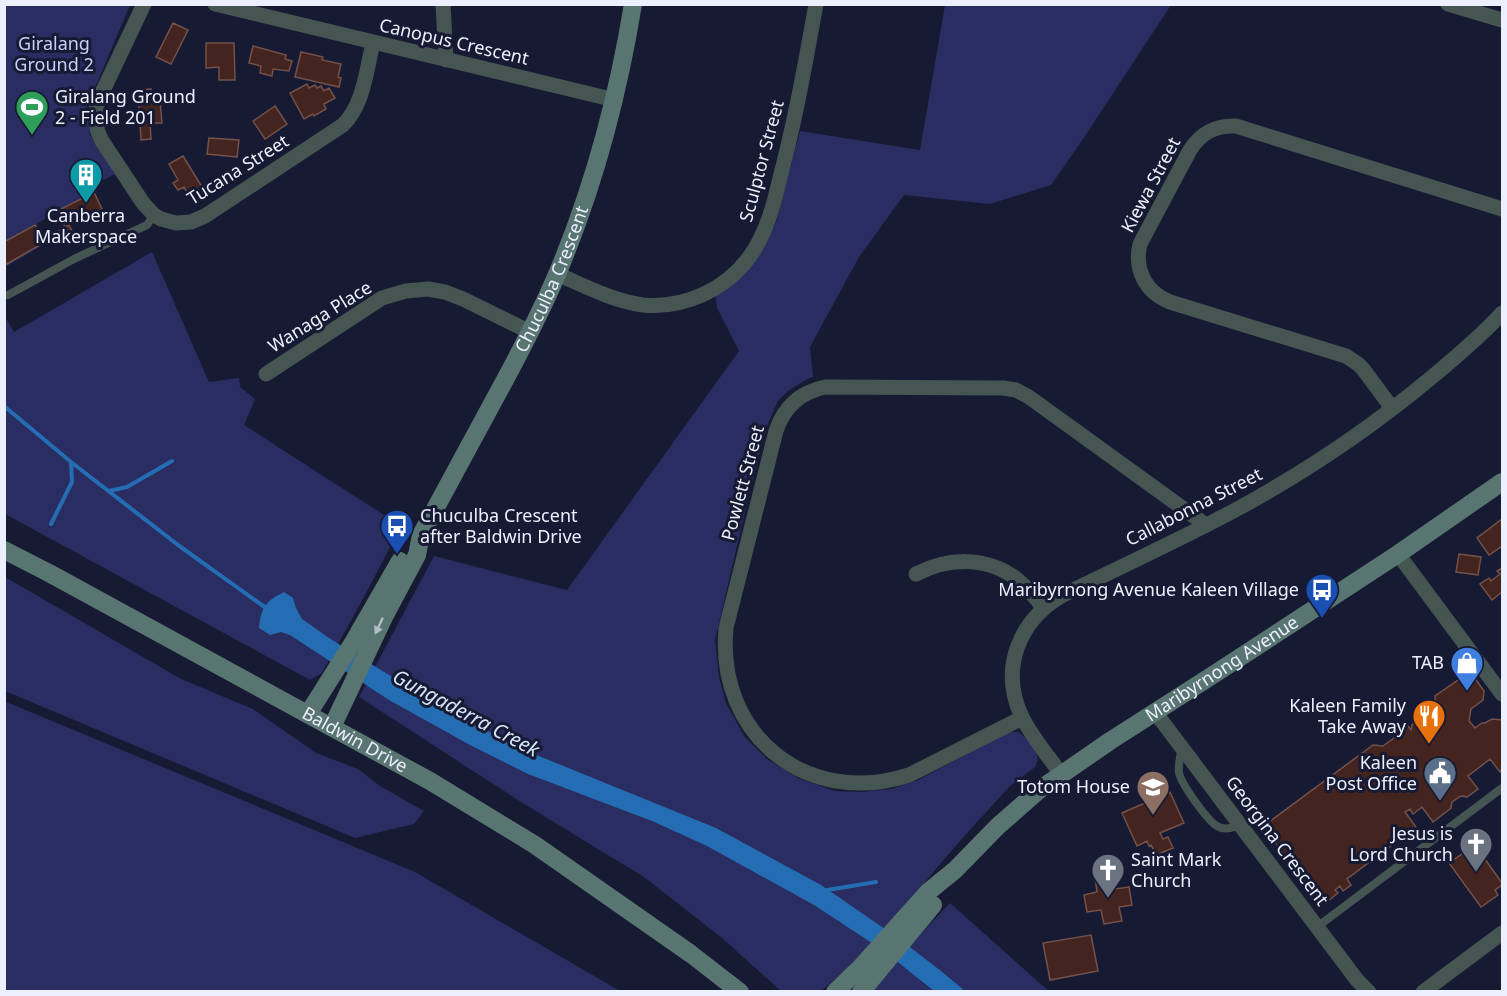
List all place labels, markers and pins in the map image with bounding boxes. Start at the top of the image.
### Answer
place label: Giralang Ground 2 - Field 201 [55,84,196,129]
sports icon: Giralang Ground 2 - Field 201 [14,89,50,136]
building icon: Canberra Makerspace [68,157,104,204]
place label: Canberra Makerspace [35,203,137,248]
place label: Chuculba Crescent after Baldwin Drive [420,503,582,548]
bus stop icon: Chuculba Crescent after Baldwin Drive [379,508,415,555]
bus stop icon: Maribyrnong Avenue Kaleen Village [1304,572,1340,619]
place label: Maribyrnong Avenue Kaleen Village [998,577,1299,601]
shop icon: TAB [1449,645,1485,692]
place label: TAB [1412,650,1444,674]
place label: Kaleen Family Take Away [1289,693,1407,738]
restaurant icon: Kaleen Family Take Away [1411,698,1447,745]
place label: Kaleen Post Office [1326,750,1417,795]
public building icon: Kaleen Post Office [1422,755,1458,802]
school or university icon: Totom House [1135,769,1171,816]
place label: Totom House [1017,774,1130,798]
place label: Jesus is Lord Church [1349,821,1453,866]
church icon: Jesus is Lord Church [1458,826,1494,873]
place label: Saint Mark Church [1131,847,1222,892]
church icon: Saint Mark Church [1090,852,1126,899]

